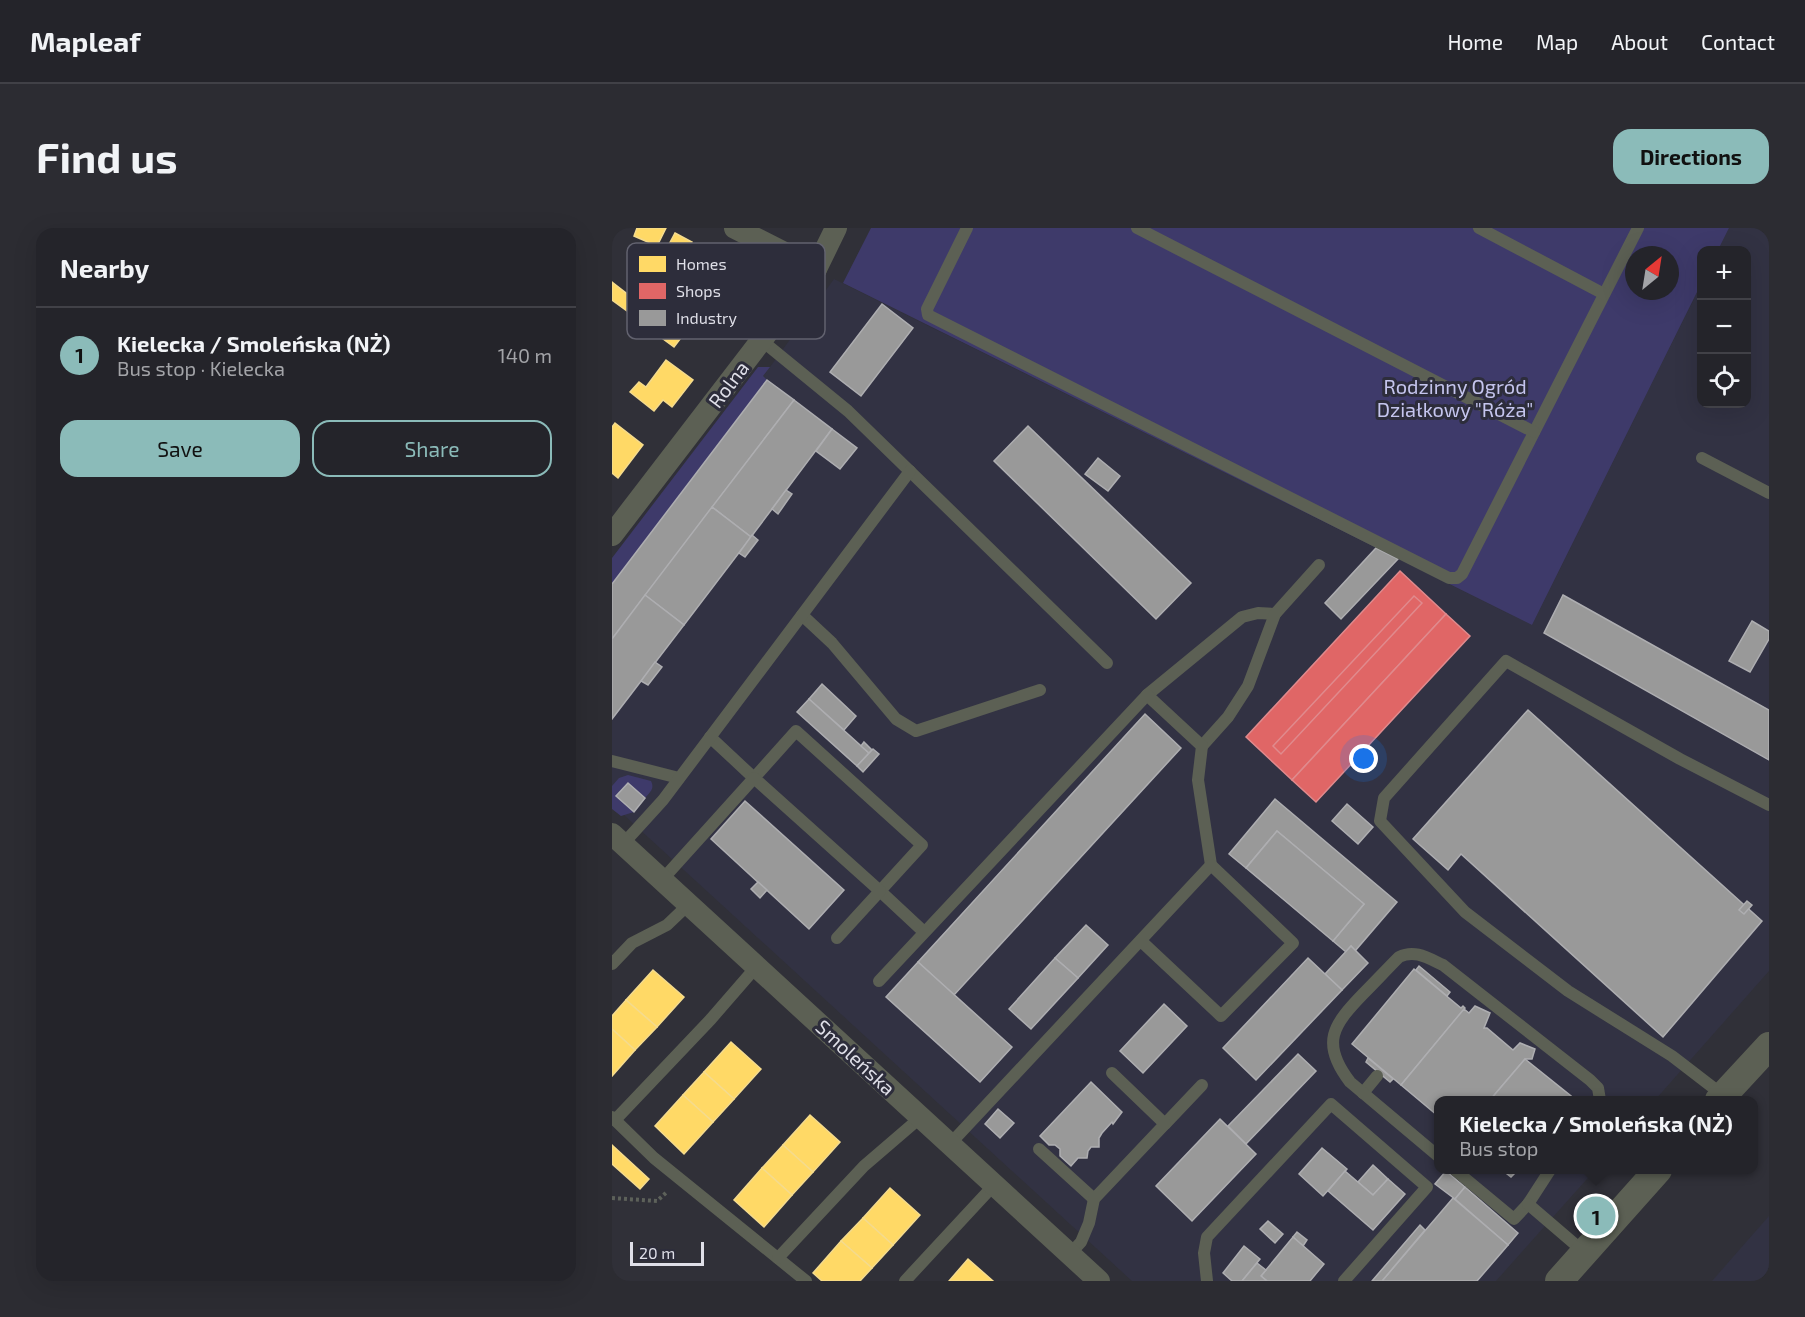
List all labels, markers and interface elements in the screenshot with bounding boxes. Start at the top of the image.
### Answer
text: Mapleaf [30,24,141,58]
text: Home [1447,29,1503,54]
text: Map [1536,29,1578,54]
text: About [1611,29,1668,54]
text: Contact [1701,29,1775,54]
button: Directions [1613,129,1769,184]
text: Find us [36,131,178,181]
legend [627,243,825,339]
north arrow [1625,246,1679,300]
map controls [1697,246,1751,408]
button: + [1697,246,1751,300]
text: Nearby [60,252,149,283]
text: Homes [676,254,727,273]
text: Shops [676,281,721,300]
button: − [1697,300,1751,354]
text: Industry [676,308,737,327]
text: Kielecka / Smoleńska (NŻ) [117,330,391,356]
text: 1 [75,343,84,367]
text: 140 m [498,343,552,367]
button: locate [1697,354,1751,408]
text: Bus stop · Kielecka [117,356,285,380]
street label: Rolna [703,356,753,412]
park label: Rodzinny Ogród Działkowy "Róża" [1377,374,1533,421]
button: Save [60,420,300,477]
button: Share [312,420,552,477]
your location [1349,744,1378,773]
street label: Smoleńska [811,1014,901,1100]
popup [1434,1096,1758,1174]
text: Kielecka / Smoleńska (NŻ) [1459,1110,1733,1136]
text: Bus stop [1459,1136,1538,1160]
pin: 1 [1576,1194,1616,1238]
scale bar [630,1239,704,1266]
text: 20 m [639,1243,675,1262]

